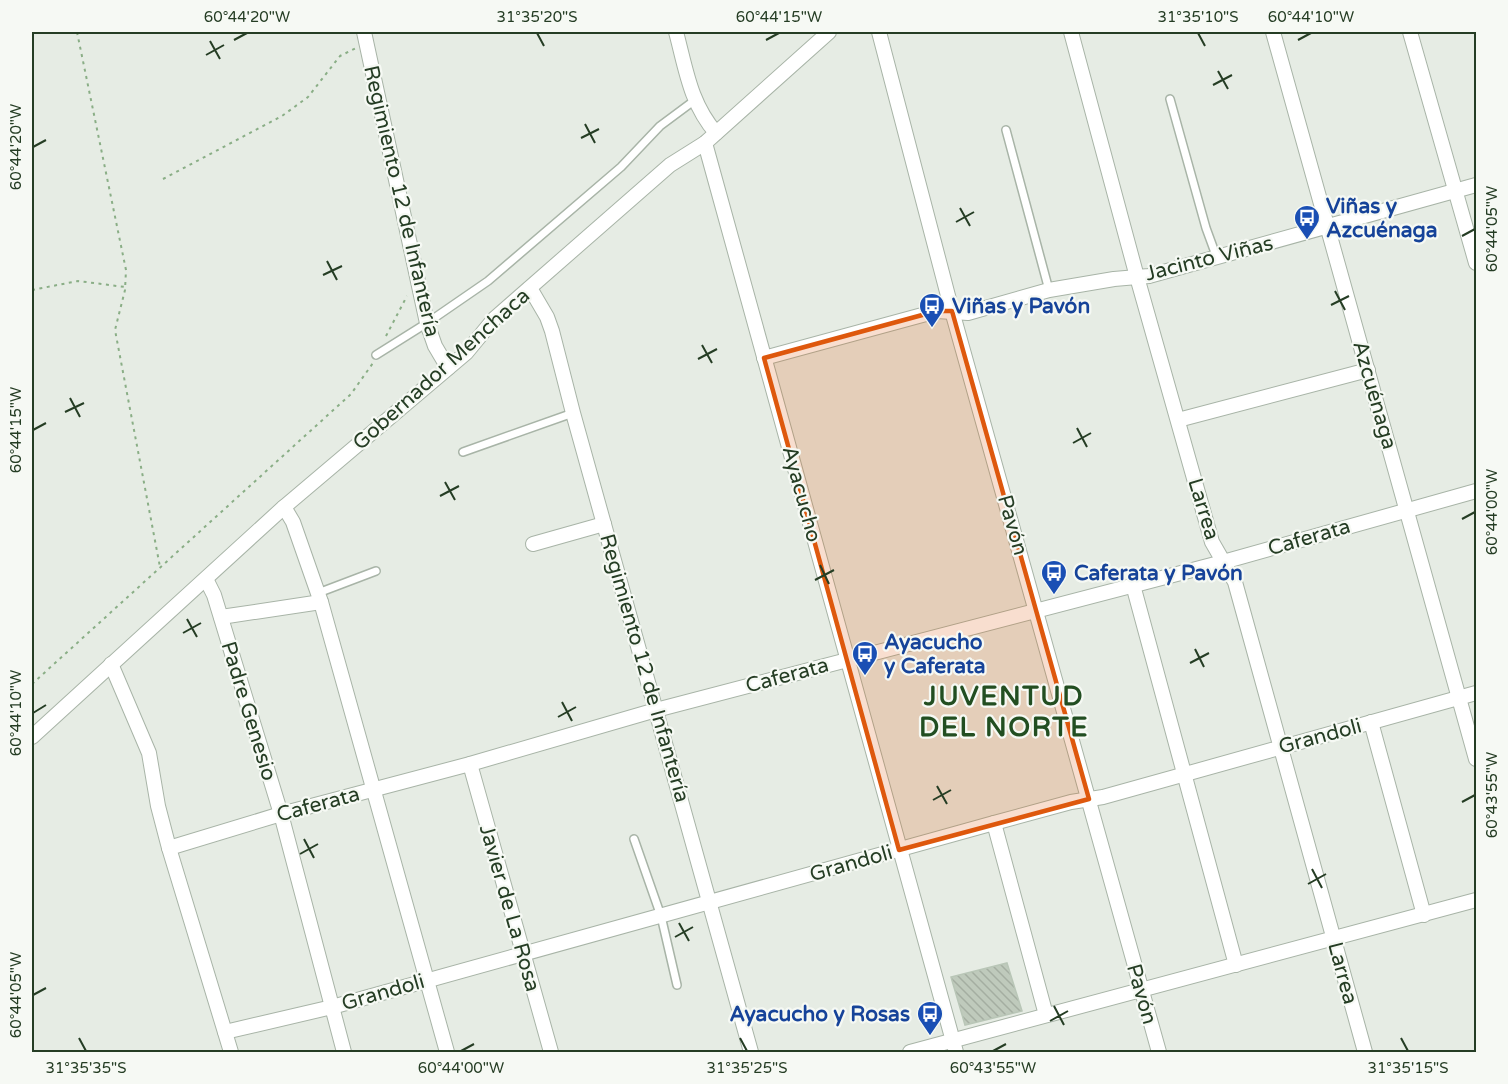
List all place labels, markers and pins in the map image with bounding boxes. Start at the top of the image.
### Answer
place label: Viñas y Azcuénaga [1326,194,1438,243]
bus stop icon: Viñas y Azcuénaga [1292,203,1322,241]
bus stop icon: Viñas y Pavón [917,291,947,329]
place label: Viñas y Pavón [952,294,1090,319]
bus stop icon: Caferata y Pavón [1039,558,1069,596]
place label: Caferata y Pavón [1074,561,1243,586]
place label: Ayacucho y Caferata [884,630,986,679]
bus stop icon: Ayacucho y Caferata [850,639,880,677]
bus stop icon: Ayacucho y Rosas [915,999,945,1037]
place label: Ayacucho y Rosas [730,1002,910,1027]

